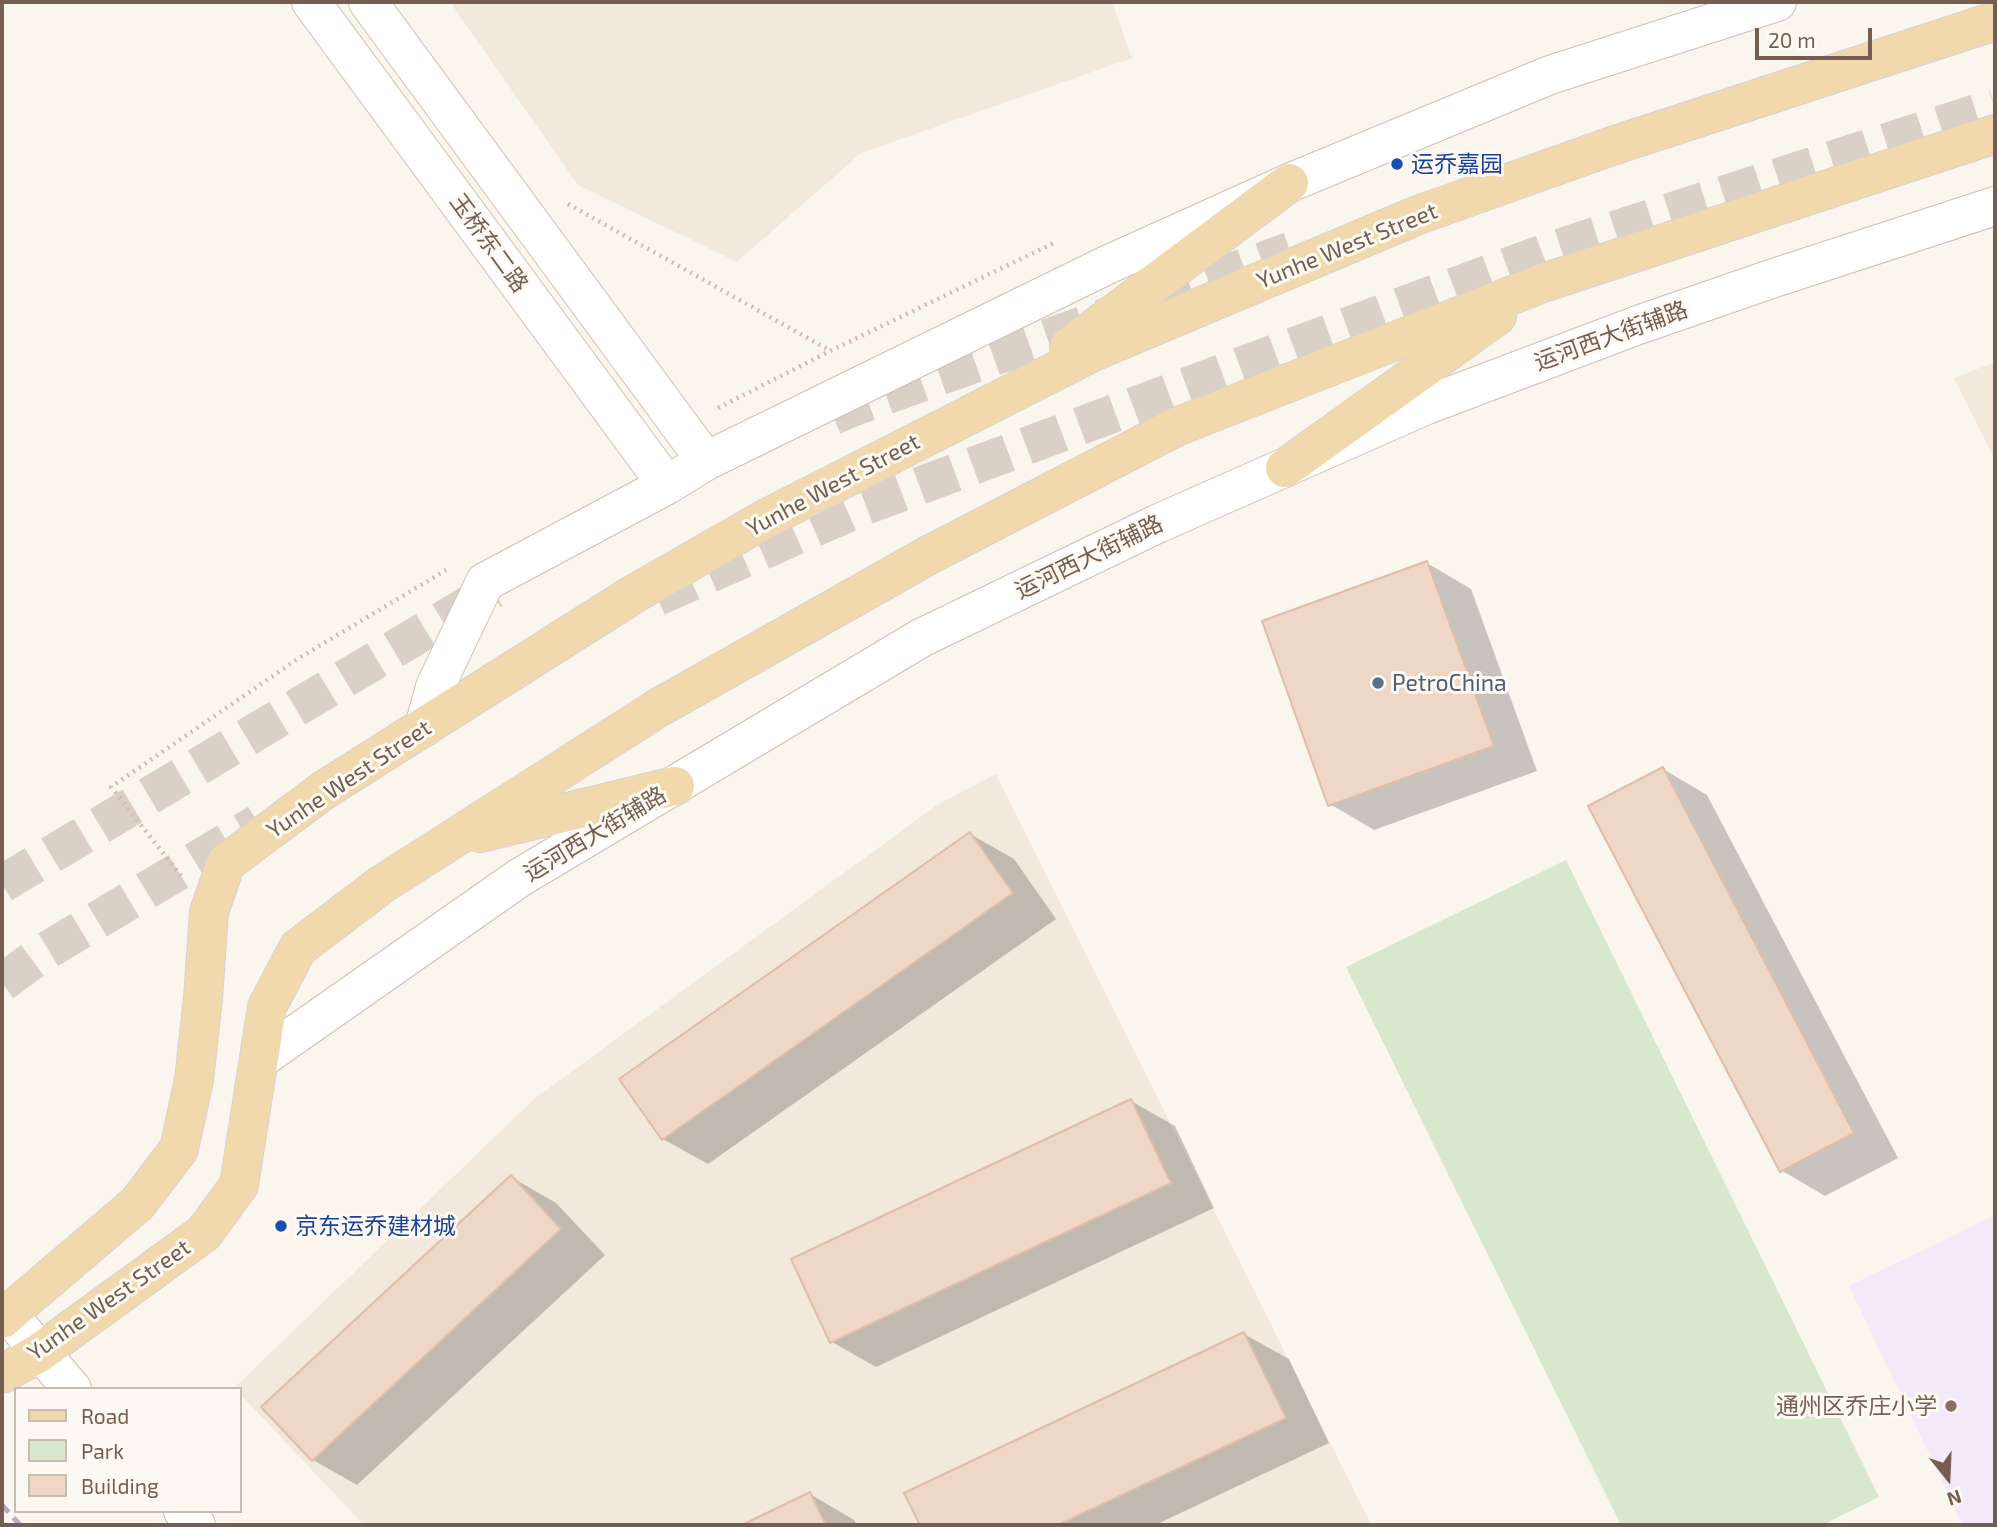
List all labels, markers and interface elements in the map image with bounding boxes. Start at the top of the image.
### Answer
scale bar [1759,14,1876,58]
text: 20 m [1768,27,1816,52]
place label: 运乔嘉园 [1411,150,1503,178]
marker: 运乔嘉园 [1389,156,1405,172]
street label: 玉桥东二路 [444,188,534,298]
street label: Yunhe West Street [1253,197,1441,295]
street label: 运河西大街辅路 [1531,295,1691,377]
street label: Yunhe West Street [742,428,924,542]
street label: 运河西大街辅路 [1011,509,1167,605]
place label: PetroChina [1392,669,1507,697]
marker: PetroChina [1370,675,1386,691]
street label: Yunhe West Street [262,714,436,844]
street label: 运河西大街辅路 [519,781,671,887]
place label: 京东运乔建材城 [295,1212,456,1240]
marker: 京东运乔建材城 [273,1218,289,1234]
street label: Yunhe West Street [22,1234,196,1366]
legend [14,1387,242,1513]
place label: 通州区乔庄小学 [1776,1392,1937,1420]
marker: 通州区乔庄小学 [1943,1398,1959,1414]
text: Road [81,1403,129,1428]
text: Park [81,1438,124,1463]
north arrow [1913,1443,1983,1513]
text: Building [81,1473,159,1498]
text: N [1945,1485,1965,1512]

